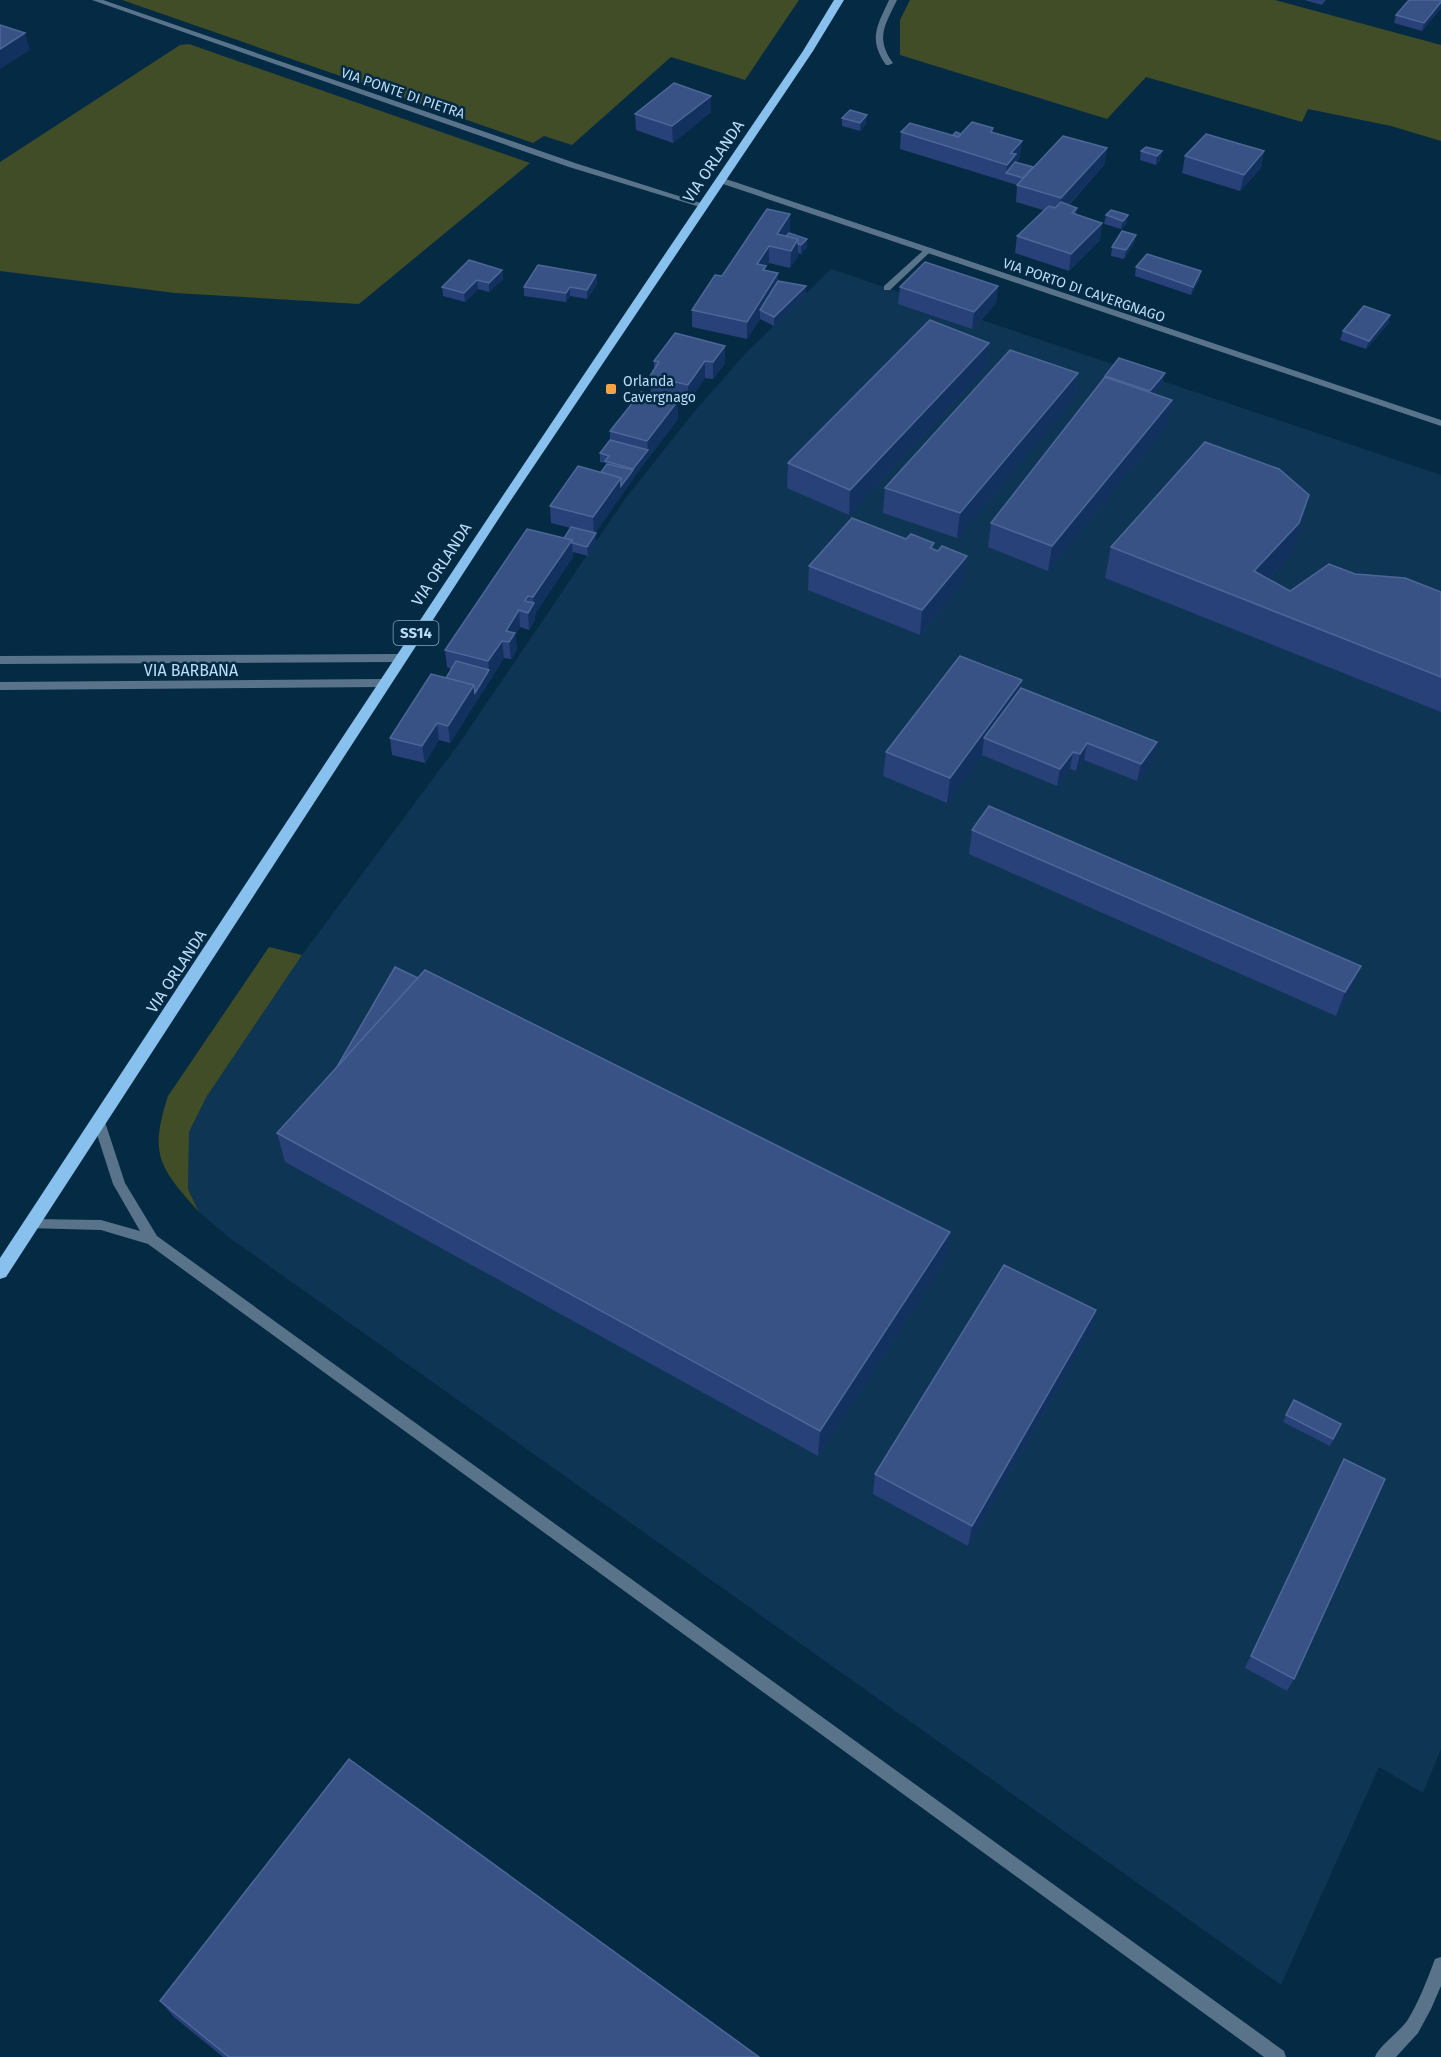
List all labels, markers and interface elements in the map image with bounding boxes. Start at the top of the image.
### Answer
street label: VIA PONTE DI PIETRA [339,64,467,123]
street label: VIA ORLANDA [679,116,748,206]
street label: VIA PORTO DI CAVERGNAGO [1000,255,1167,326]
place label: Orlanda Cavergnago [623,373,696,406]
marker: Orlanda Cavergnago [604,382,618,396]
street label: VIA ORLANDA [408,519,476,609]
road number: SS14 [394,621,438,645]
street label: VIA BARBANA [144,661,239,680]
street label: VIA ORLANDA [143,926,211,1016]

